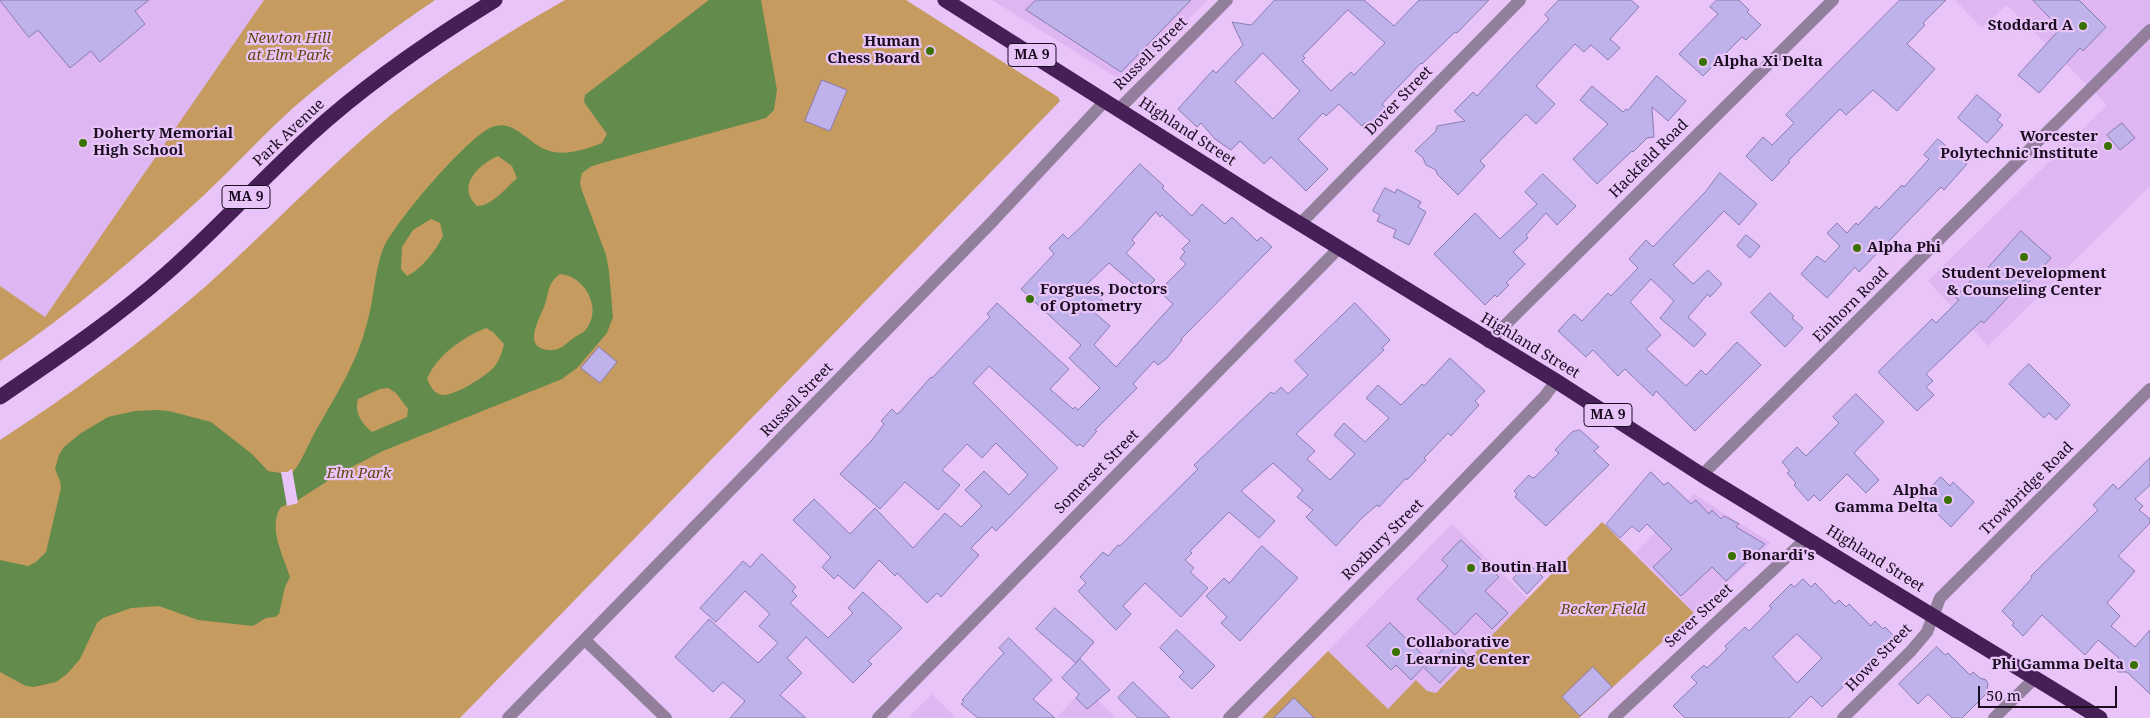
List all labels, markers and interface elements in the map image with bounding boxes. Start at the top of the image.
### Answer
street label: Russell Street [1111,14,1191,94]
place label: Stoddard A [1988,17,2073,35]
marker: Stoddard A [2077,20,2089,32]
park label: Newton Hill at Elm Park [247,30,331,65]
place label: Human Chess Board [827,33,920,68]
road number: MA 9 [1008,44,1056,66]
marker: Human Chess Board [924,45,936,57]
place label: Alpha Xi Delta [1713,53,1823,71]
marker: Alpha Xi Delta [1697,56,1709,68]
street label: Dover Street [1362,63,1436,139]
street label: Highland Street [1135,94,1239,170]
street label: Park Avenue [250,95,328,171]
street label: Hackfeld Road [1606,116,1692,202]
place label: Doherty Memorial High School [93,125,233,160]
place label: Worcester Polytechnic Institute [1940,128,2098,163]
marker: Doherty Memorial High School [77,137,89,149]
marker: Worcester Polytechnic Institute [2102,140,2114,152]
road number: MA 9 [222,186,270,208]
place label: Alpha Phi [1867,239,1941,257]
marker: Alpha Phi [1851,242,1863,254]
marker: Student Development & Counseling Center [2018,251,2030,263]
street label: Einhorn Road [1810,264,1892,346]
place label: Student Development & Counseling Center [1942,265,2106,300]
place label: Forgues, Doctors of Optometry [1040,281,1167,316]
marker: Forgues, Doctors of Optometry [1024,293,1036,305]
street label: Highland Street [1477,309,1583,383]
street label: Russell Street [757,359,837,441]
road number: MA 9 [1584,404,1632,426]
street label: Somerset Street [1051,426,1143,518]
street label: Trowbridge Road [1977,439,2077,539]
park label: Elm Park [327,465,391,483]
place label: Alpha Gamma Delta [1835,482,1938,517]
marker: Alpha Gamma Delta [1942,494,1954,506]
street label: Roxbury Street [1339,496,1427,584]
street label: Highland Street [1823,522,1927,596]
place label: Bonardi's [1742,547,1815,565]
marker: Bonardi's [1726,550,1738,562]
place label: Boutin Hall [1481,559,1567,577]
marker: Boutin Hall [1465,562,1477,574]
street label: Sever Street [1662,580,1736,652]
park label: Becker Field [1560,601,1646,619]
street label: Howe Street [1842,620,1916,696]
place label: Collaborative Learning Center [1406,634,1530,669]
marker: Collaborative Learning Center [1390,646,1402,658]
place label: Phi Gamma Delta [1992,656,2124,674]
marker: Phi Gamma Delta [2128,659,2140,671]
scale bar [1980,676,2119,708]
text: 50 m [1986,685,2021,705]

